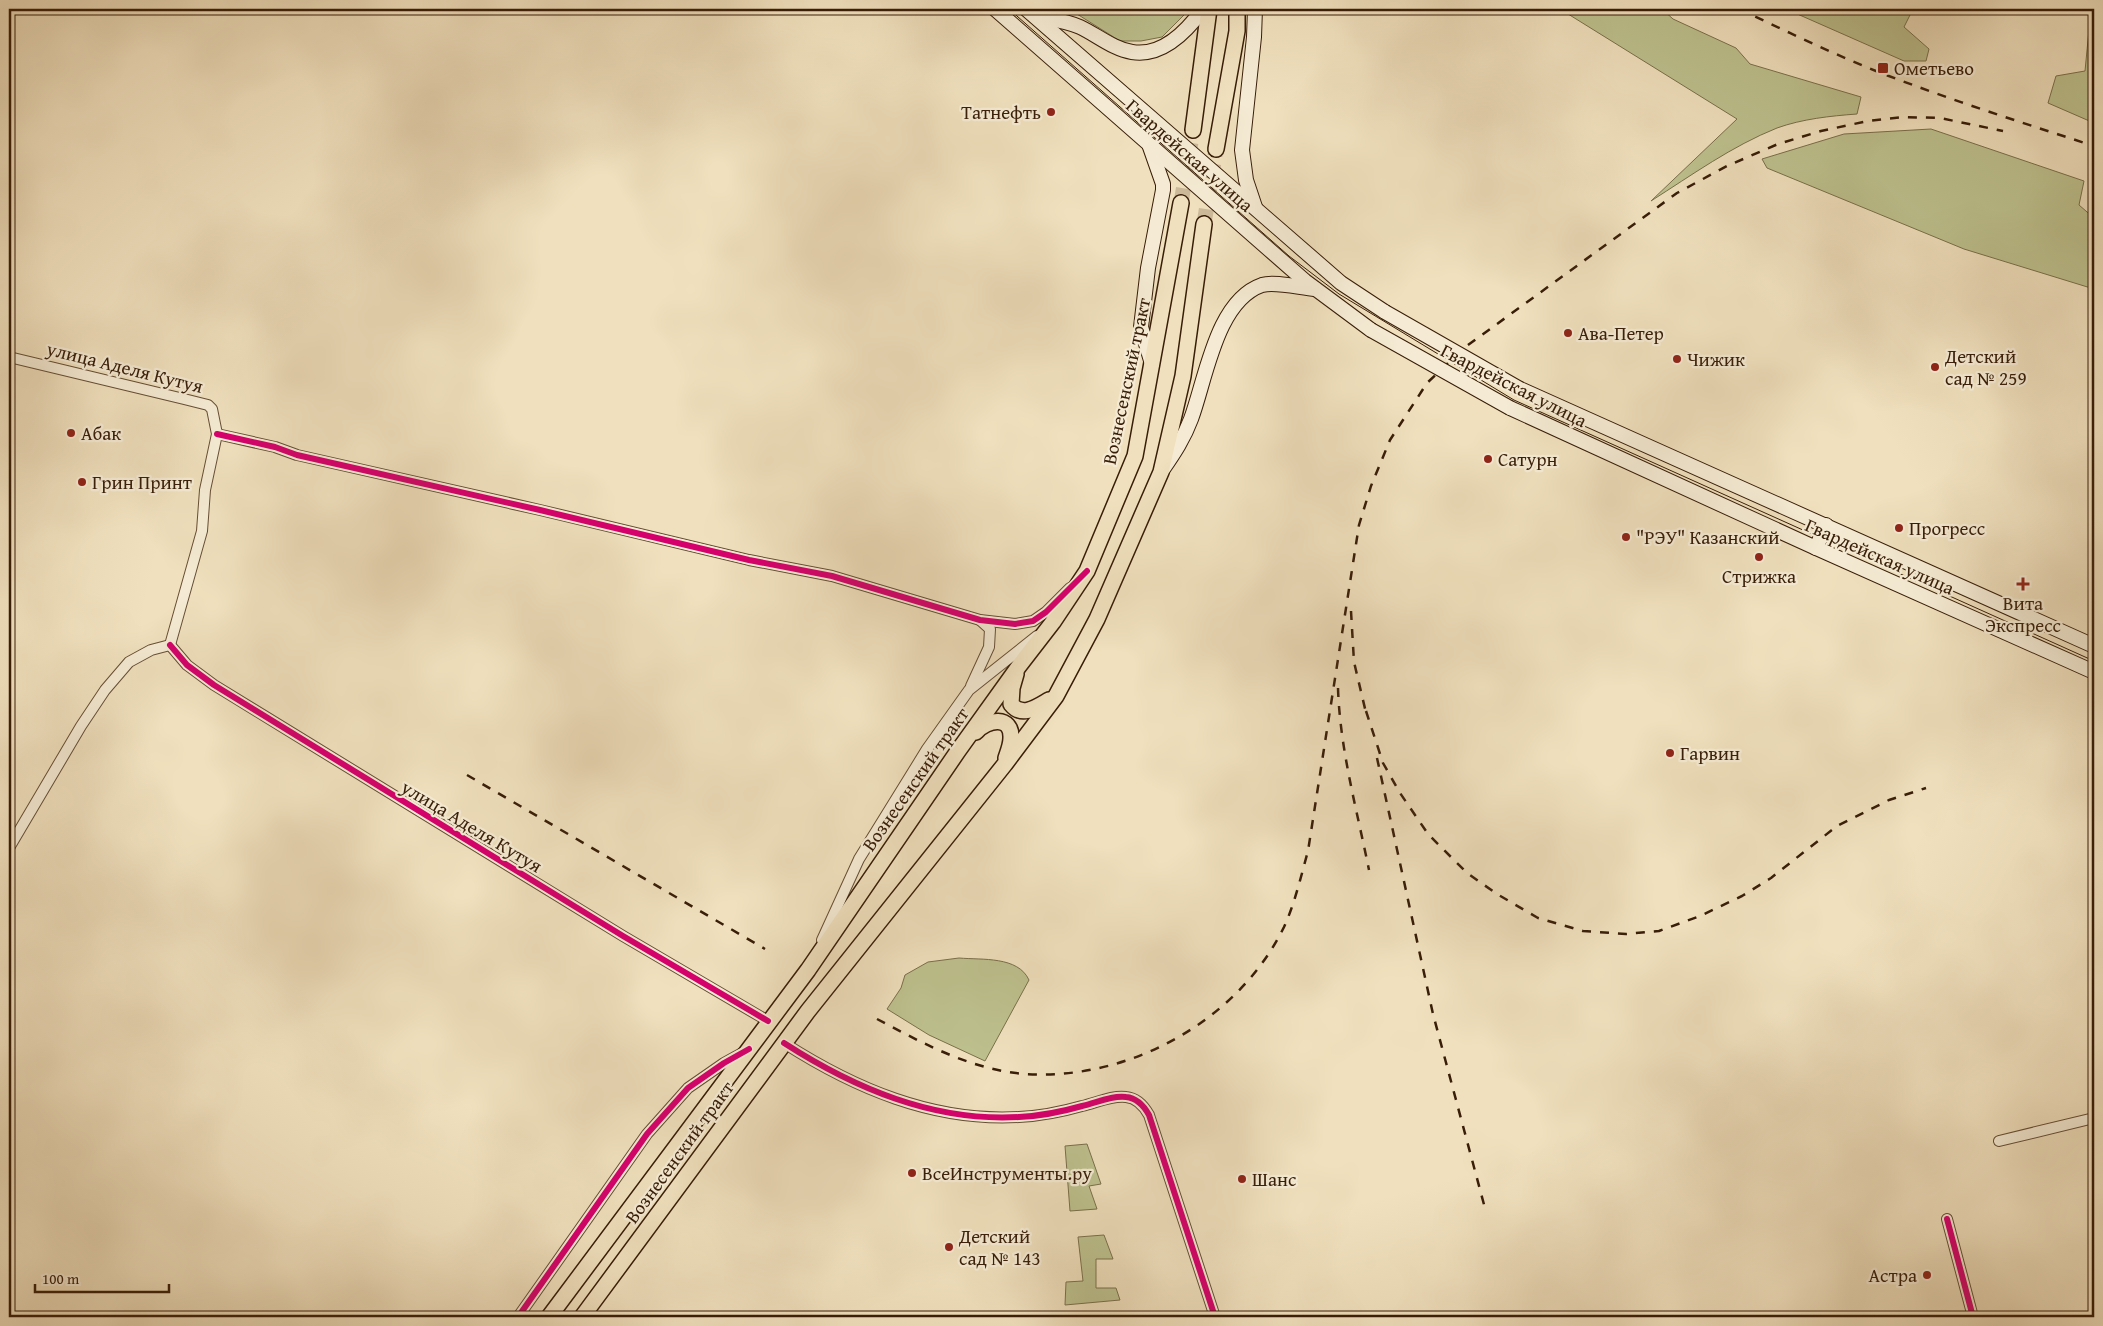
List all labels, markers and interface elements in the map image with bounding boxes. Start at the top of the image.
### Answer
place label: Ометьево [1894,54,1974,82]
marker: Ометьево [1876,61,1890,75]
street label: Гвардейская улица [1120,92,1260,218]
place label: Татнефть [961,98,1041,126]
marker: Татнефть [1045,106,1057,118]
street label: Вознесенский тракт [1095,294,1158,467]
place label: Ава-Петер [1578,319,1664,347]
marker: Ава-Петер [1562,327,1574,339]
street label: улица Аделя Кутуя [43,334,207,400]
street label: Гвардейская улица [1436,336,1592,434]
place label: Детский сад № 259 [1944,342,2027,392]
place label: Чижик [1687,345,1745,373]
marker: Чижик [1671,353,1683,365]
marker: Детский сад № 259 [1929,361,1941,373]
place label: Абак [81,419,121,447]
marker: Абак [65,427,77,439]
place label: Сатурн [1498,445,1558,473]
marker: Сатурн [1482,453,1494,465]
place label: Грин Принт [92,468,193,496]
marker: Грин Принт [76,476,88,488]
street label: Гвардейская улица [1801,511,1959,601]
place label: Прогресс [1909,514,1985,542]
marker: Прогресс [1893,522,1905,534]
place label: "РЭУ" Казанский [1636,523,1780,551]
marker: "РЭУ" Казанский [1620,531,1632,543]
marker: Стрижка [1753,551,1765,563]
place label: Стрижка [1722,562,1796,590]
marker: Вита Экспресс [2017,578,2029,590]
place label: Вита Экспресс [1985,589,2061,639]
street label: Вознесенский тракт [855,701,976,857]
place label: Гарвин [1680,739,1740,767]
marker: Гарвин [1664,747,1676,759]
street label: улица Аделя Кутуя [395,772,548,879]
street label: Вознесенский тракт [618,1074,741,1229]
place label: ВсеИнструменты.ру [922,1159,1092,1187]
place label: Шанс [1252,1165,1296,1193]
marker: ВсеИнструменты.ру [906,1167,918,1179]
marker: Шанс [1236,1173,1248,1185]
place label: Детский сад № 143 [958,1222,1041,1272]
marker: Детский сад № 143 [943,1241,955,1253]
scale bar [35,1261,169,1293]
place label: Астра [1869,1261,1917,1289]
text: 100 m [42,1268,80,1289]
marker: Астра [1921,1269,1933,1281]

